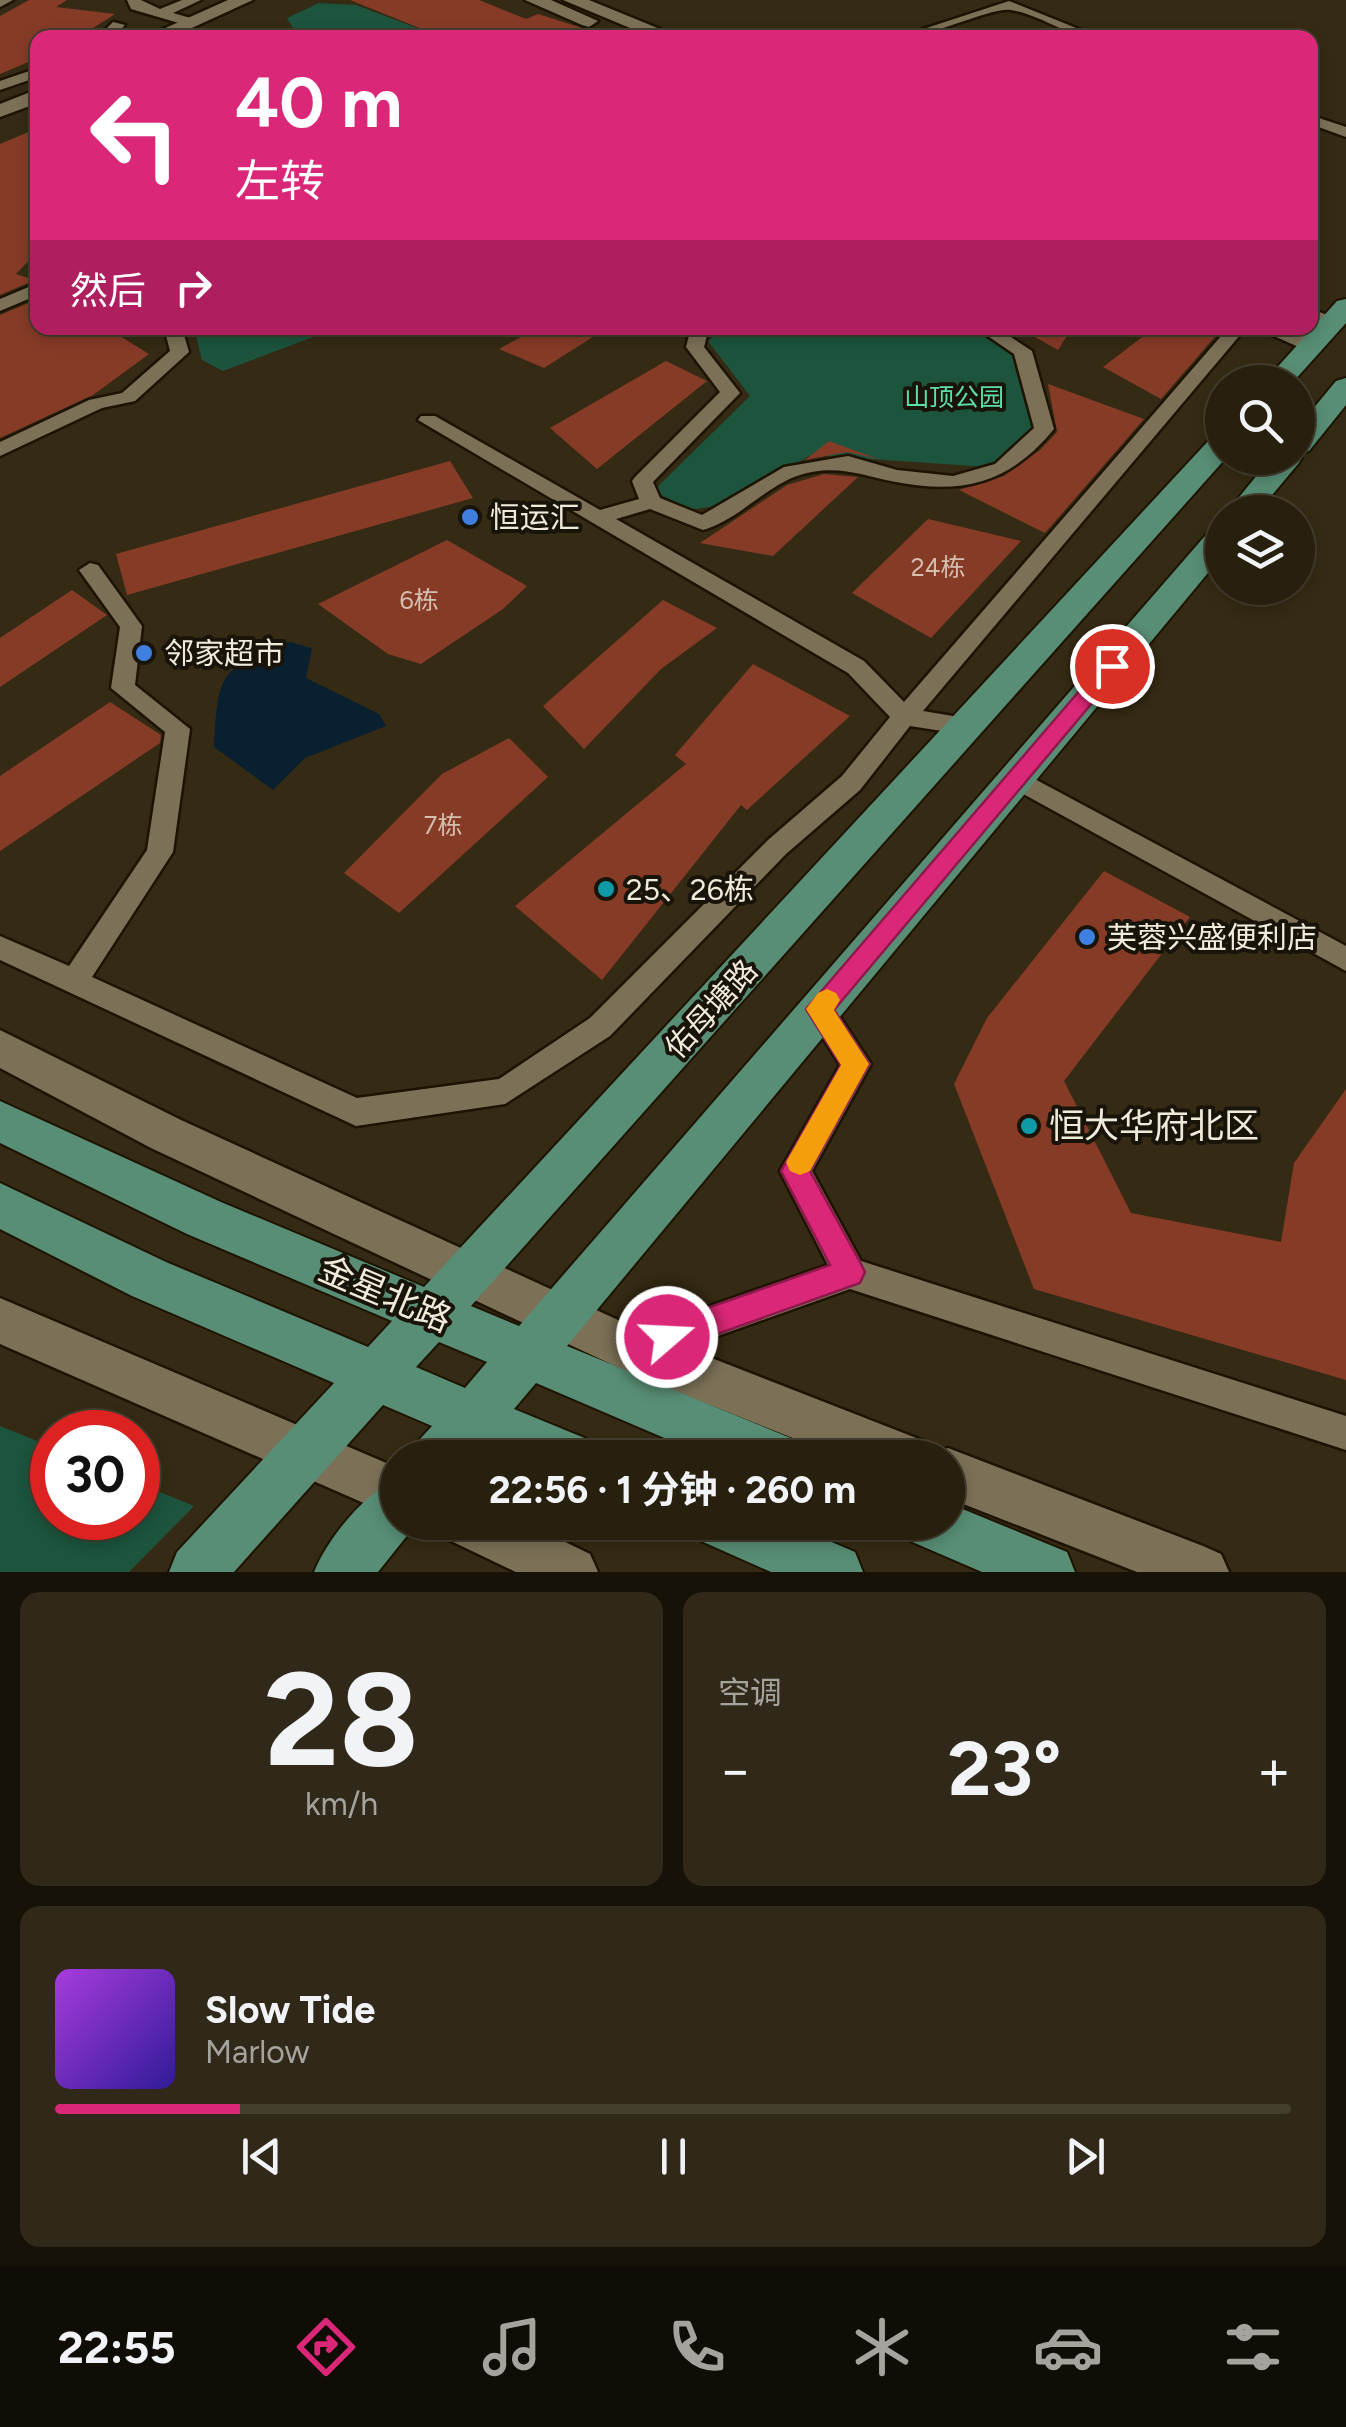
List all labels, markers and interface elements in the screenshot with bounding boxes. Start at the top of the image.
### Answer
text: 40 m [235,60,402,145]
icon: left [70,70,200,200]
text: 左转 [235,154,325,208]
icon: right [166,260,221,315]
text: 然后 [70,268,146,314]
map controls [1205,365,1315,605]
button: search [1205,365,1315,475]
park label: 山顶公园 [904,382,1004,412]
button: layers [1205,495,1315,605]
place label: 恒运汇 [490,499,580,536]
marker: 恒运汇 [459,506,481,528]
house number: 24栋 [911,552,965,582]
house number: 6栋 [399,585,439,615]
pin [1070,624,1155,709]
place label: 邻家超市 [164,635,284,672]
icon: arrive [1085,639,1140,694]
marker: 邻家超市 [133,642,155,664]
house number: 7栋 [424,810,462,840]
place label: 25、26栋 [626,871,754,908]
marker: 25、26栋 [595,878,617,900]
place label: 芙蓉兴盛便利店 [1107,919,1317,956]
marker: 芙蓉兴盛便利店 [1076,926,1098,948]
street label: 佑母塘路 [657,952,765,1066]
place label: 恒大华府北区 [1049,1105,1259,1147]
marker: 恒大华府北区 [1018,1115,1040,1137]
street label: 金星北路 [312,1247,458,1341]
position arrow [615,1285,719,1389]
speed limit sign: 30 [30,1410,160,1540]
text: 22:56 · 1 分钟 · 260 m [489,1467,856,1513]
text: 28 [264,1642,419,1798]
text: 空调 [718,1674,782,1712]
text: 23° [948,1724,1061,1814]
text: − [718,1737,752,1803]
text: + [1257,1737,1291,1803]
text: km/h [305,1785,378,1823]
text: Slow Tide [205,1987,375,2033]
text: Marlow [205,2033,309,2071]
icon: previous [234,2129,289,2184]
icon: pause [646,2129,701,2184]
icon: next [1058,2129,1113,2184]
icon: directions [291,2312,361,2382]
icon: music [477,2312,547,2382]
icon: phone [662,2312,732,2382]
icon: climate [847,2312,917,2382]
icon: car [1033,2312,1103,2382]
icon: filters [1218,2312,1288,2382]
text: 22:55 [58,2320,176,2374]

